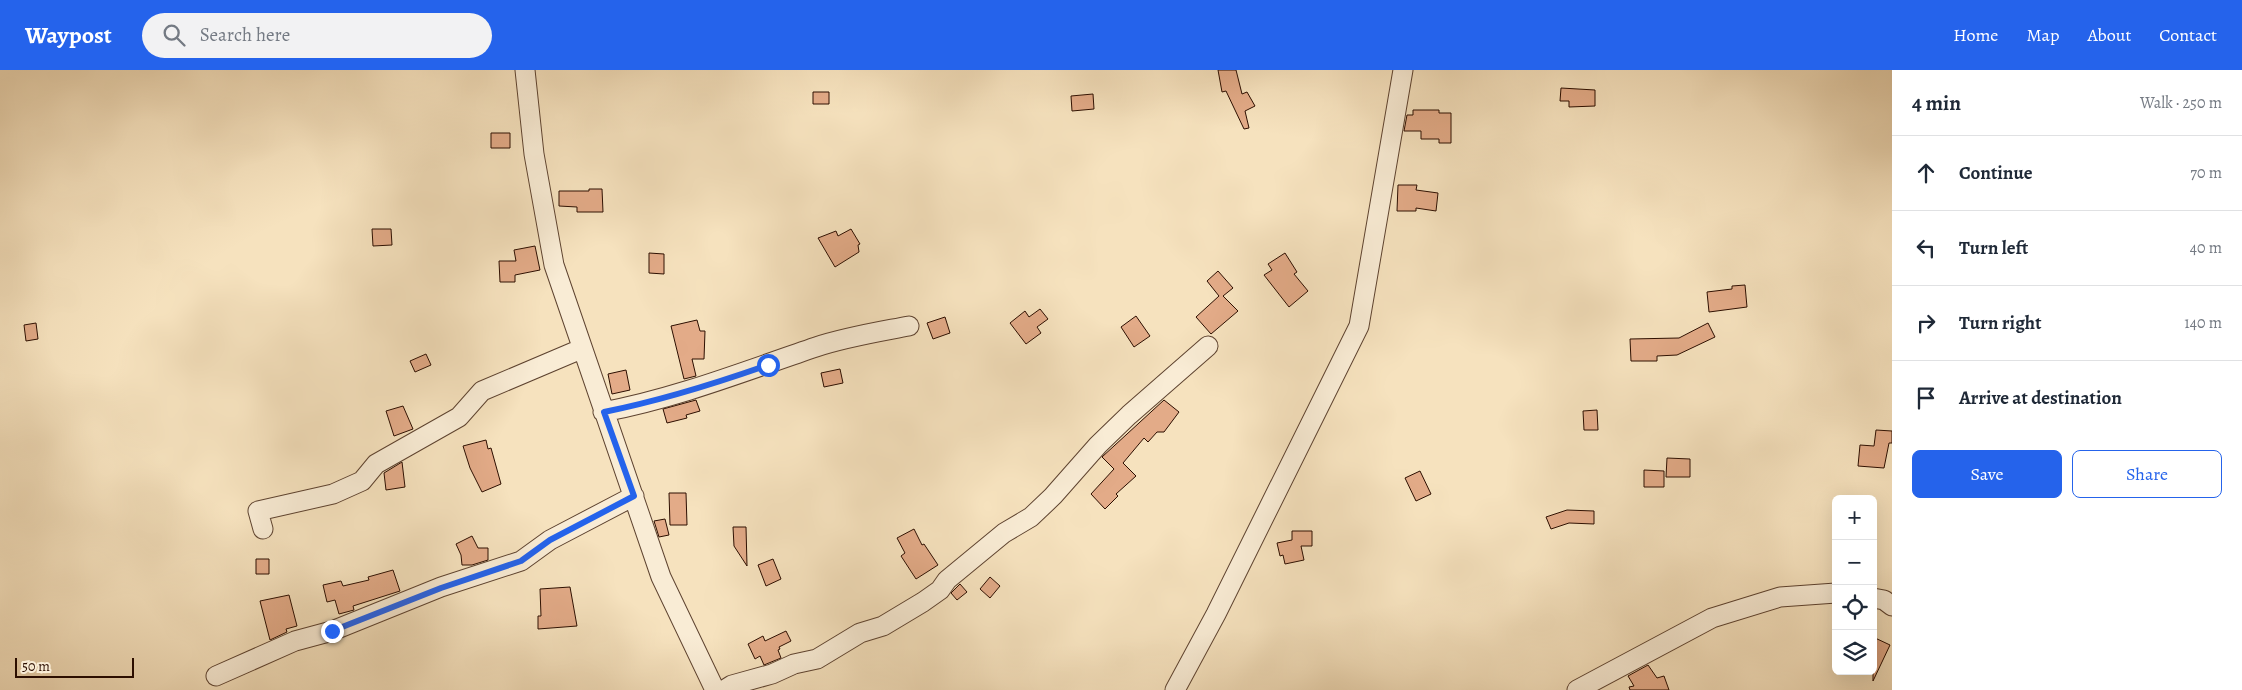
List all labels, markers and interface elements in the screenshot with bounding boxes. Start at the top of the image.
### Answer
search box [142,13,492,58]
text: Waypost [25,19,112,51]
icon: search [160,21,188,49]
text: Search here [200,22,290,48]
text: Home [1953,23,1998,47]
text: Map [2026,23,2059,47]
text: About [2087,23,2131,47]
text: Contact [2159,23,2217,47]
text: 4 min [1912,89,1961,117]
text: Walk · 250 m [2140,92,2222,114]
icon: ahead [1912,159,1940,187]
text: Continue [1959,160,2033,186]
text: 70 m [2190,162,2222,184]
icon: left [1912,234,1940,262]
text: Turn left [1959,235,2028,261]
text: 40 m [2190,237,2222,259]
icon: right [1912,309,1940,337]
text: Turn right [1959,310,2041,336]
text: 140 m [2184,312,2222,334]
route start [757,354,780,377]
icon: arrive [1912,384,1940,412]
text: Arrive at destination [1959,385,2122,411]
button: Save [1912,450,2062,498]
button: Share [2072,450,2222,498]
map controls [1832,495,1877,675]
button: + [1832,495,1877,540]
button: − [1832,540,1877,585]
button: locate [1832,585,1877,630]
route end [321,620,344,643]
button: layers [1832,630,1877,675]
scale bar [15,655,134,678]
text: 50 m [22,657,50,676]

